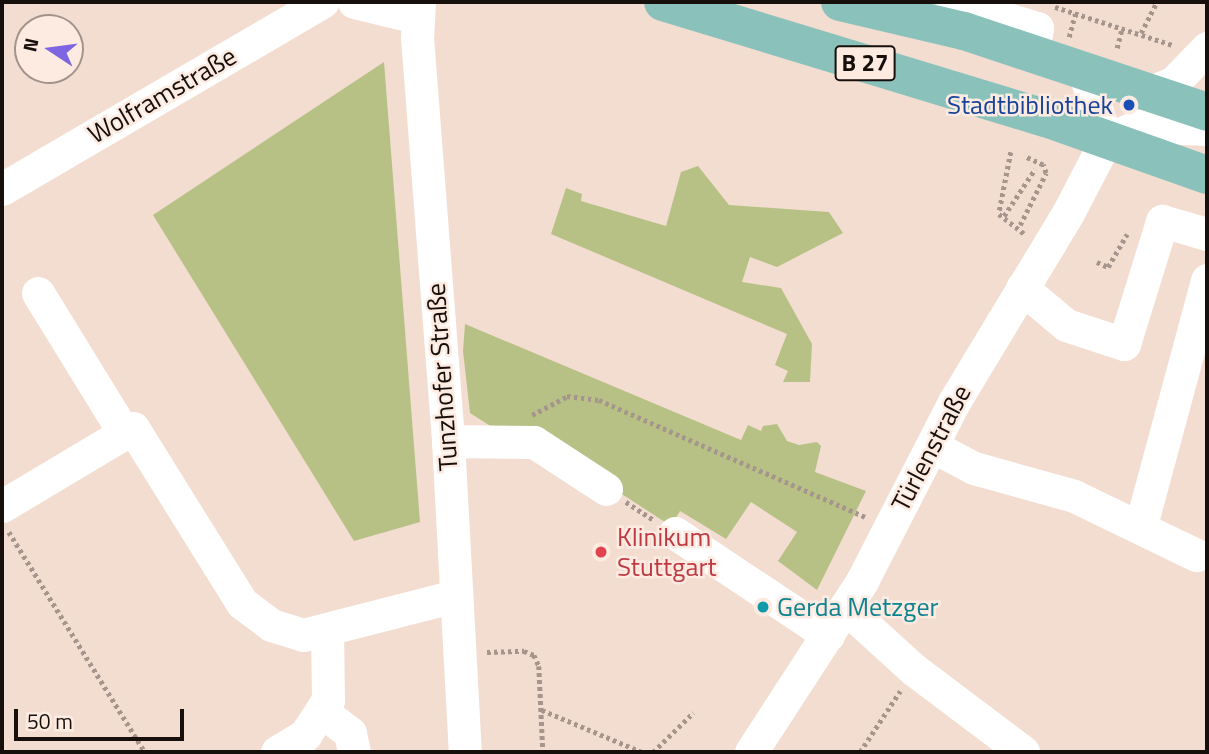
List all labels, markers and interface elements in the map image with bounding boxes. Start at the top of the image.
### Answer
north arrow [14,14,84,84]
text: N [14,35,46,54]
street label: Wolframstraße [82,40,242,150]
road number: B 27 [834,42,896,84]
place label: Stadtbibliothek [947,89,1113,121]
marker: Stadtbibliothek [1119,95,1139,115]
street label: Tunzhofer Straße [420,282,464,472]
street label: Türlenstraße [885,379,977,517]
place label: Klinikum Stuttgart [617,521,717,582]
marker: Klinikum Stuttgart [591,542,611,562]
place label: Gerda Metzger [777,591,939,623]
marker: Gerda Metzger [755,599,771,615]
scale bar [18,694,187,738]
text: 50 m [27,705,73,737]

